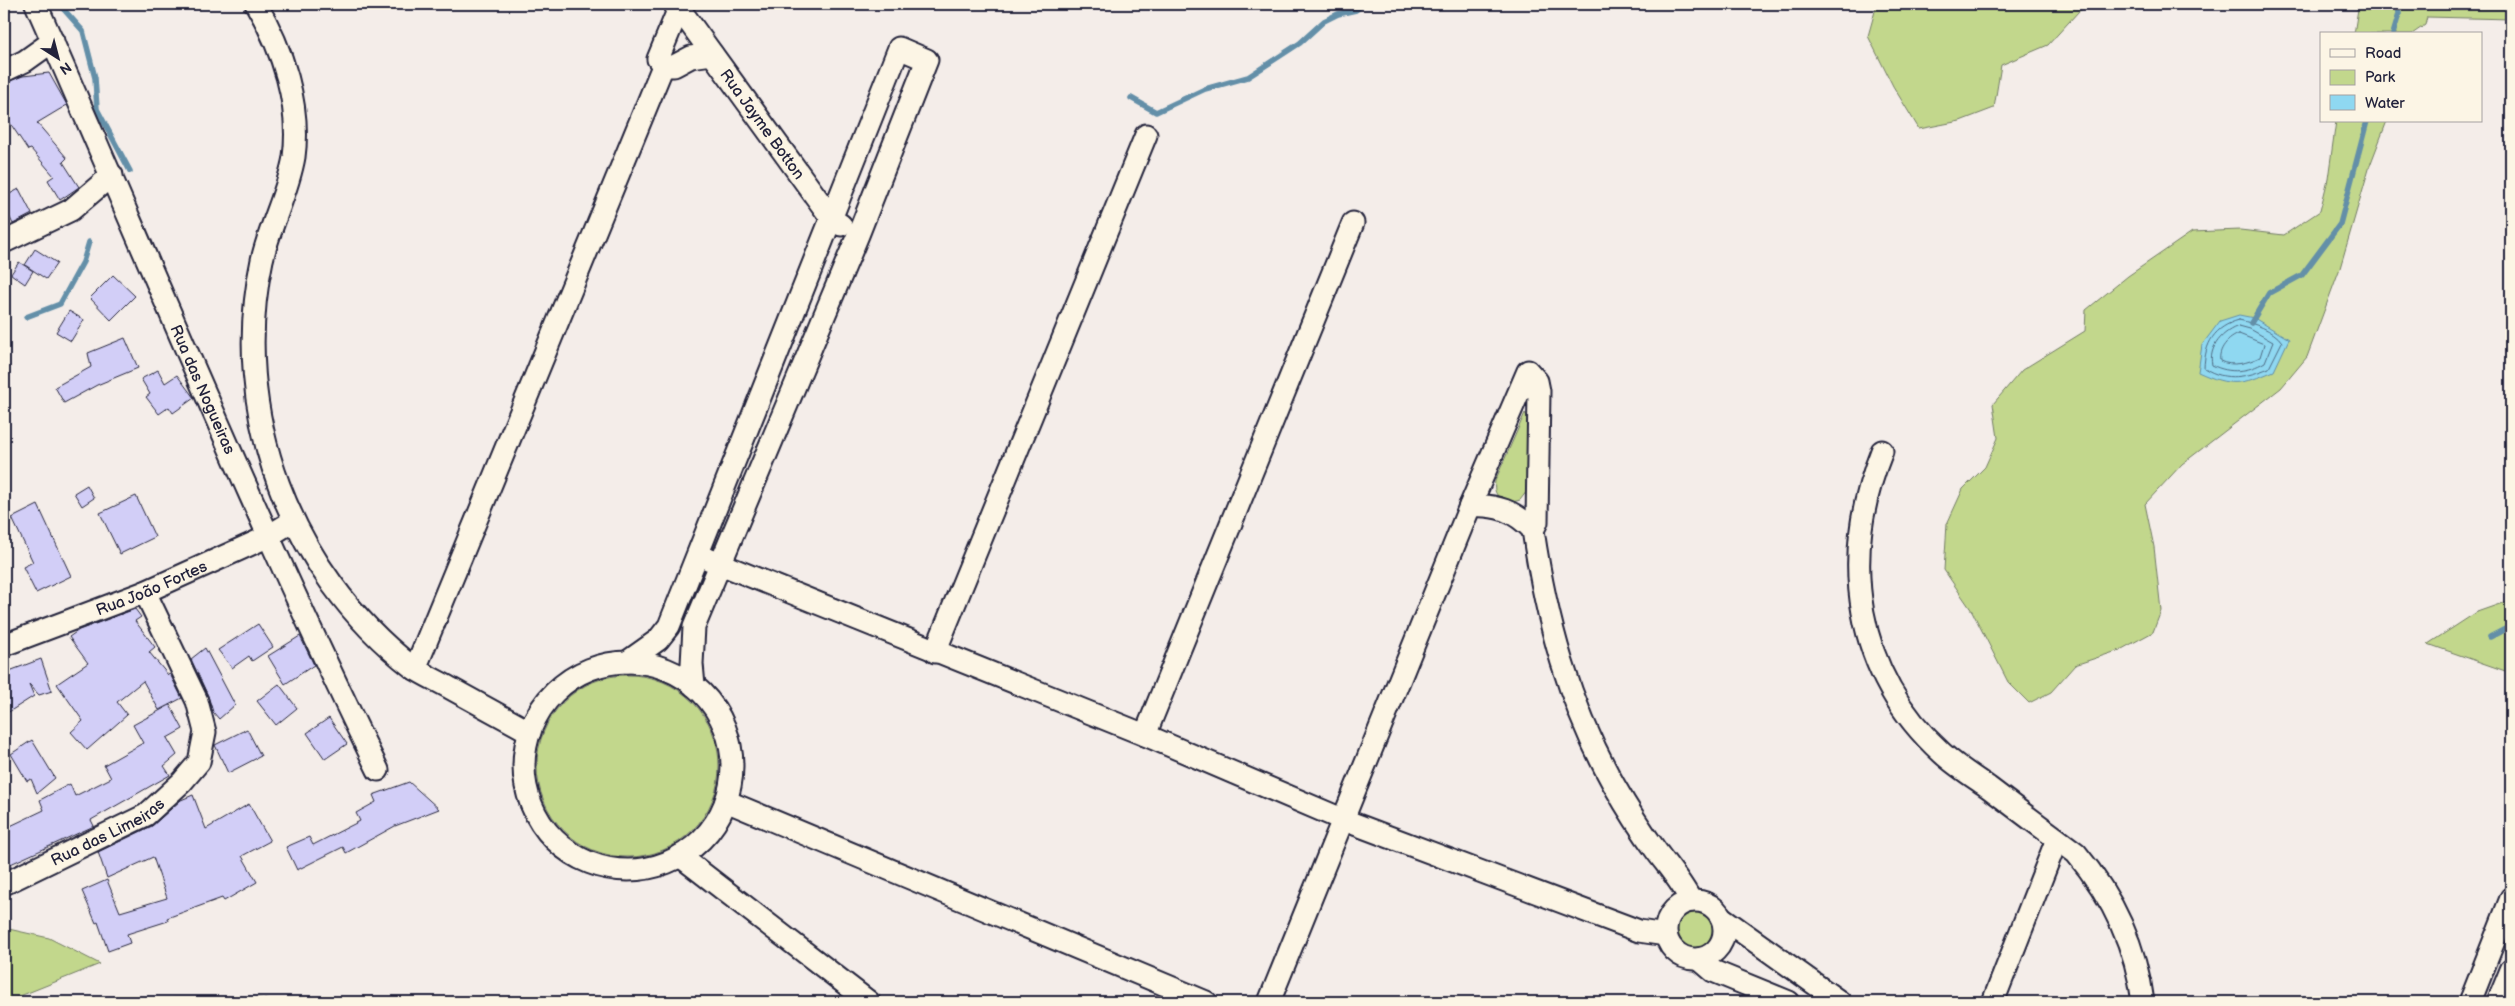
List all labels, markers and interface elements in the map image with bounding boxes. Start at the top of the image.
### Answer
north arrow [32,32,82,82]
legend [2320,32,2482,122]
text: Road [2365,44,2401,63]
text: N [56,58,75,78]
street label: Rua Jayme Botton [715,66,808,184]
text: Park [2365,68,2396,87]
text: Water [2365,94,2405,113]
street label: Rua das Nogueiras [166,322,239,457]
street label: Rua João Fortes [94,557,210,621]
street label: Rua das Limeiras [48,795,169,871]

